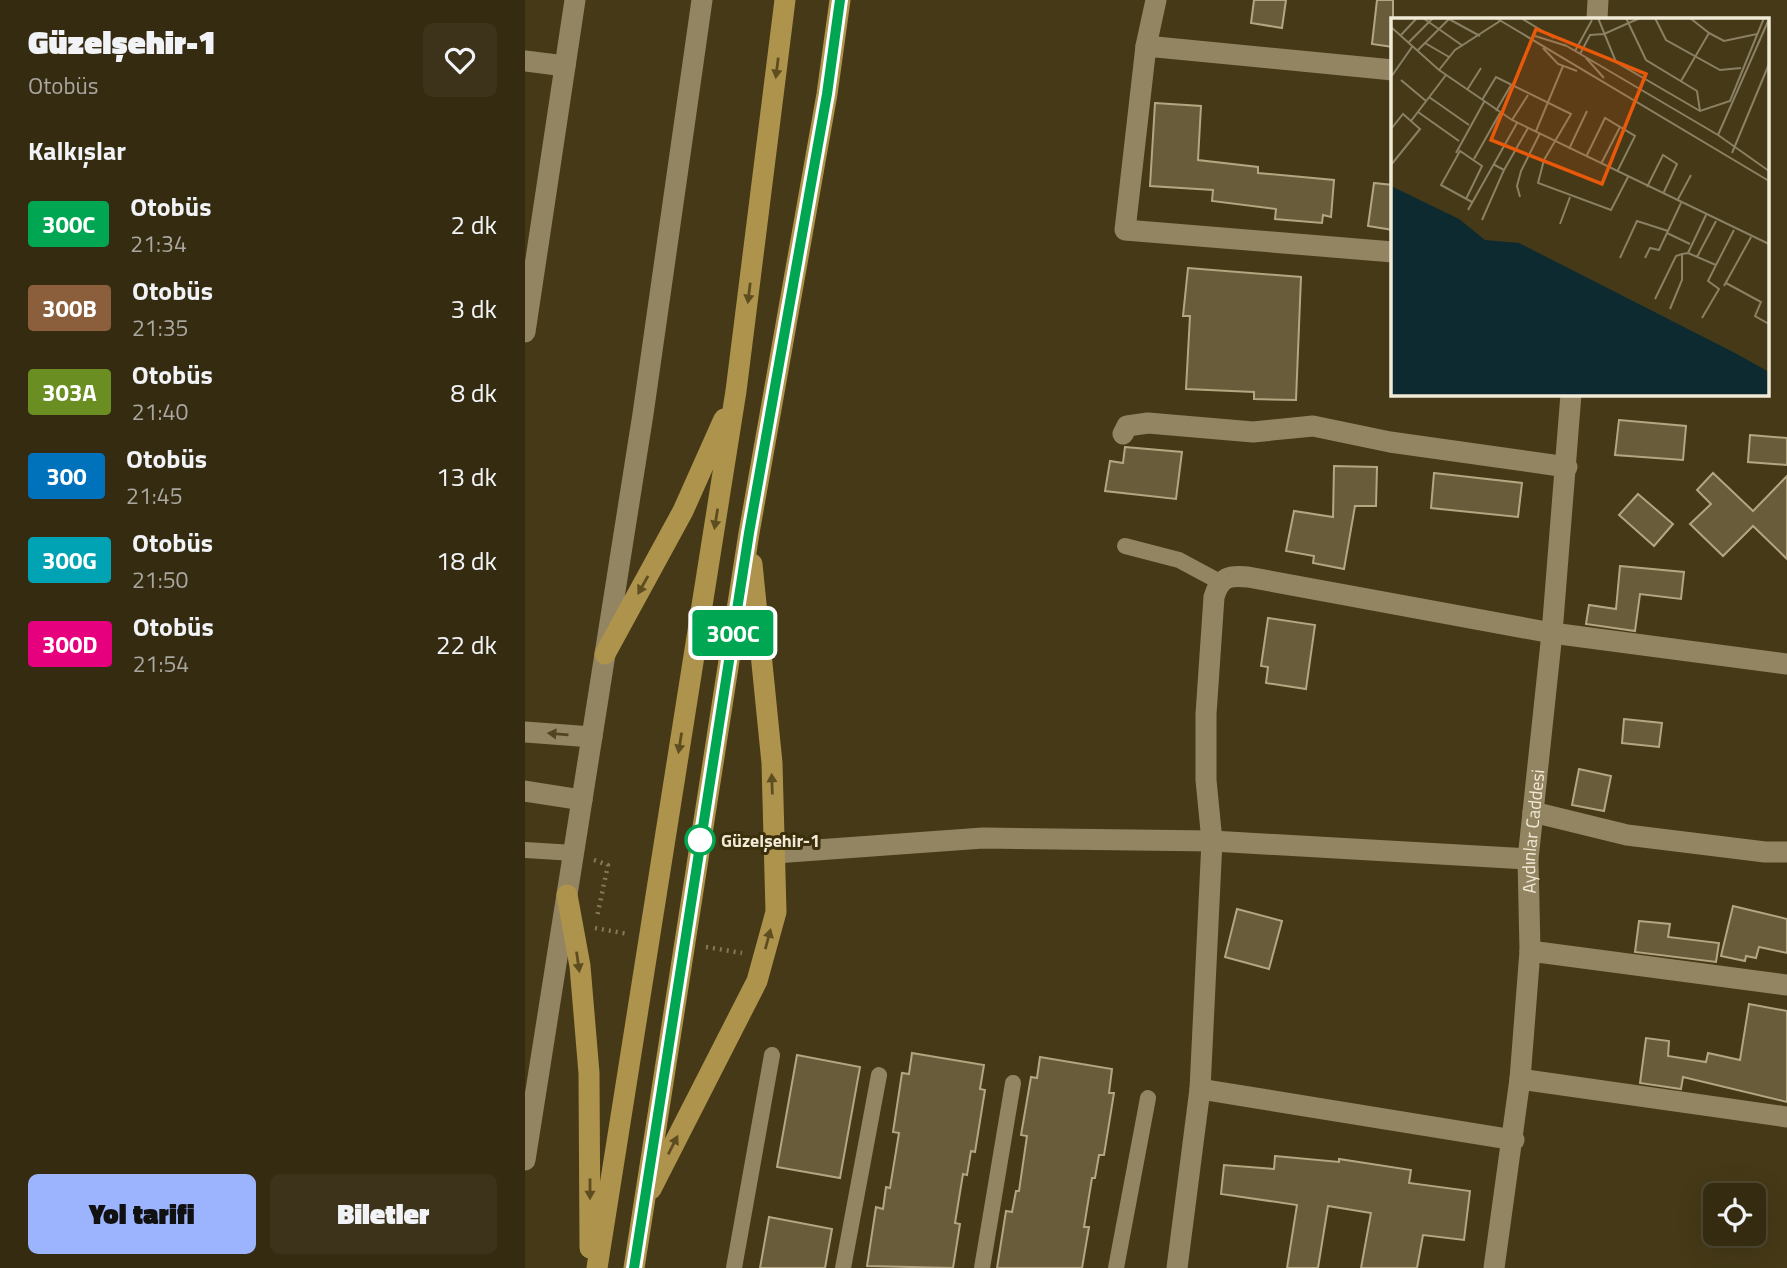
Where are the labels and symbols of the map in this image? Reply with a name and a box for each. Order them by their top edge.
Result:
inset map [1391,18,1769,396]
one-way arrow [771,57,782,79]
one-way arrow [743,283,754,305]
one-way arrow [710,508,721,530]
one-way arrow [637,575,649,595]
line badge: 300C [684,610,782,656]
one-way arrow [547,728,569,739]
one-way arrow [674,732,685,754]
street label: Aydınlar Caddesi [1514,768,1551,894]
one-way arrow [767,773,778,795]
marker: Güzelşehir-1 [685,825,715,855]
place label: Güzelşehir-1 [721,827,820,854]
one-way arrow [764,929,774,950]
one-way arrow [573,951,584,973]
one-way arrow [668,1135,679,1155]
one-way arrow [584,1178,595,1200]

